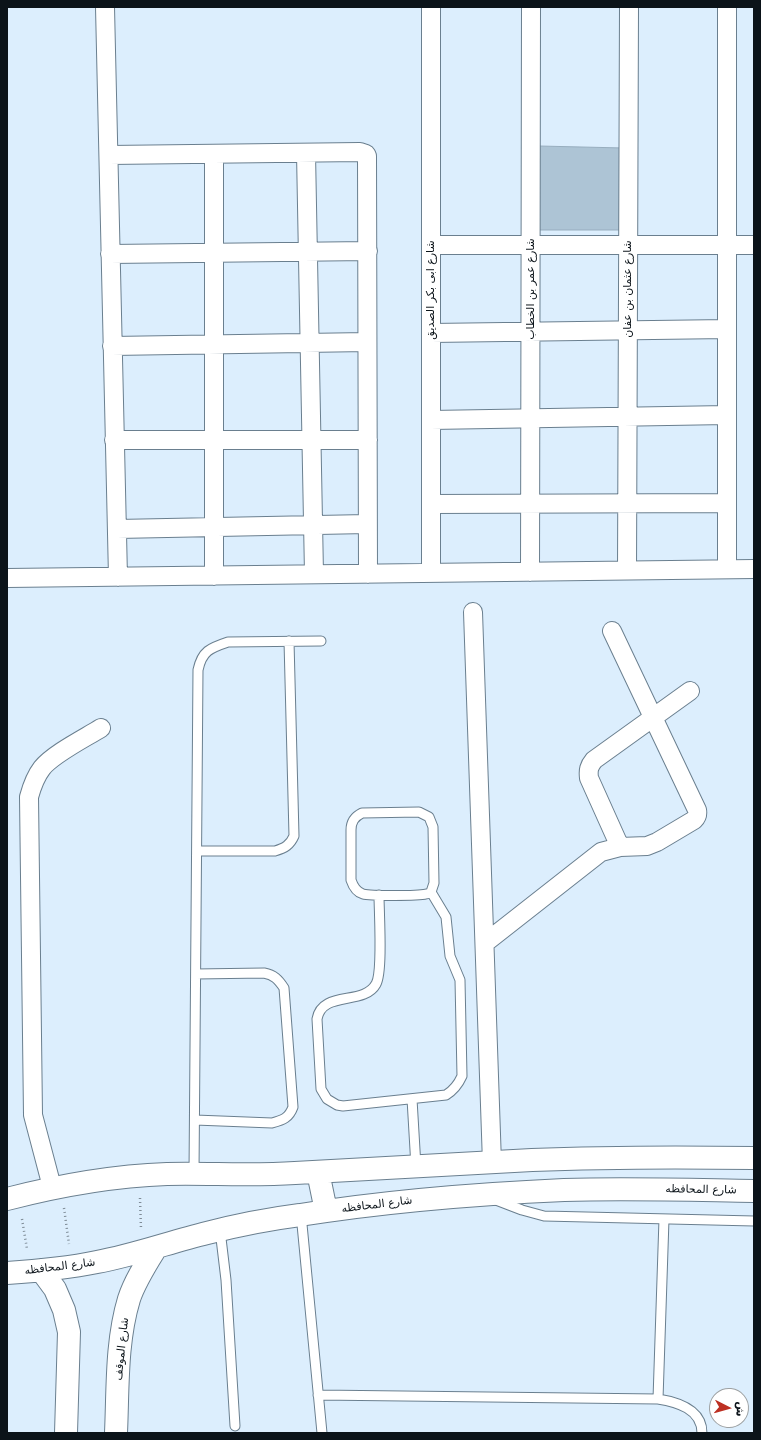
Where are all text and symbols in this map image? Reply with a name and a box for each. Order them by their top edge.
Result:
street label: شارع عمر بن الخطاب [524,238,538,340]
street label: شارع ابى بكر الصديق [424,240,438,340]
street label: شارع عثمان بن عفان [621,240,635,338]
street label: شارع المحافظه [665,1183,737,1197]
street label: شارع المحافظه [341,1194,413,1216]
street label: شارع المحافظه [24,1256,96,1278]
street label: شارع الموقف [112,1317,132,1381]
north arrow [709,1388,749,1428]
text: ش [733,1401,748,1417]

